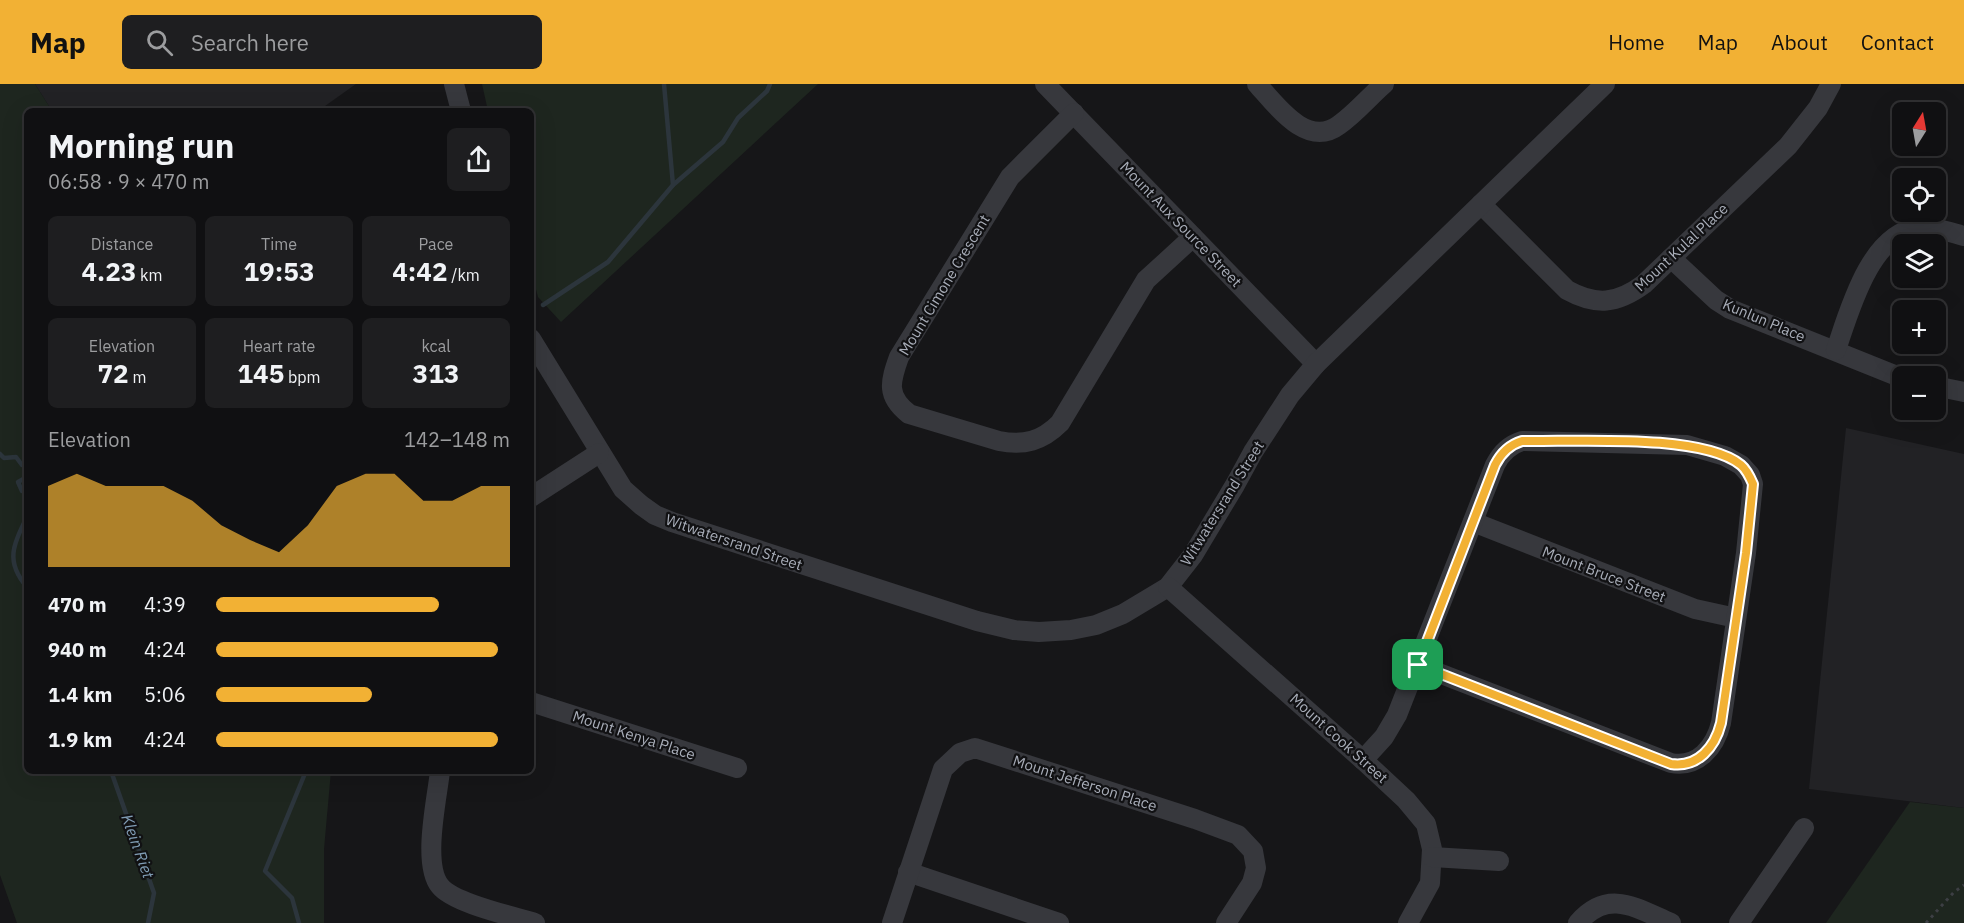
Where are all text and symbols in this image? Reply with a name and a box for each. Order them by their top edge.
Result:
search box [122,15,542,69]
text: Map [30,24,86,61]
icon: search [143,26,176,59]
text: Search here [191,28,309,57]
text: Home [1608,28,1665,56]
text: Map [1698,28,1738,56]
text: About [1771,28,1828,56]
text: Contact [1861,28,1934,56]
north arrow [1892,102,1946,156]
map controls [1892,102,1946,420]
text: Morning run [48,124,234,167]
button: share [447,128,510,191]
street label: Mount Aux Source Street [1116,157,1246,291]
text: 06:58 · 9 × 470 m [48,168,209,195]
button: locate [1892,168,1946,222]
street label: Mount Kulal Place [1630,199,1732,295]
street label: Mount Cimone Crescent [894,211,994,359]
text: Distance [91,234,153,254]
text: Time [261,234,297,254]
text: Pace [419,234,453,254]
button: layers [1892,234,1946,288]
text: 4.23 [81,254,136,288]
text: 19:53 [244,254,314,288]
text: 4:42 [392,254,448,288]
text: km [136,265,163,285]
text: /km [448,265,480,285]
street label: Kunlun Place [1720,294,1808,346]
button: + [1892,300,1946,354]
text: Elevation [89,336,155,356]
text: Heart rate [243,336,315,356]
text: kcal [421,336,451,356]
text: 72 [98,356,129,390]
text: 145 [237,356,284,390]
text: 313 [413,356,459,390]
button: − [1892,366,1946,420]
text: m [129,367,146,387]
text: bpm [284,367,321,387]
text: Elevation [48,426,131,453]
text: 142–148 m [404,426,510,453]
street label: Witwatersrand Street [1176,437,1268,569]
street label: Witwatersrand Street [663,510,805,574]
street label: Mount Bruce Street [1540,542,1668,606]
text: 470 m [48,591,107,618]
text: 4:39 [144,591,186,618]
text: 940 m [48,636,107,663]
text: 4:24 [144,636,186,663]
pin [1392,639,1443,690]
icon: arrive [1401,648,1434,681]
text: 1.4 km [48,681,112,708]
text: 5:06 [144,681,186,708]
street label: Mount Cook Street [1286,689,1392,787]
street label: Mount Kenya Place [570,706,698,764]
text: 1.9 km [48,726,112,753]
text: 4:24 [144,726,186,753]
street label: Mount Jefferson Place [1011,751,1159,815]
water label: Klein Riet [117,811,159,882]

